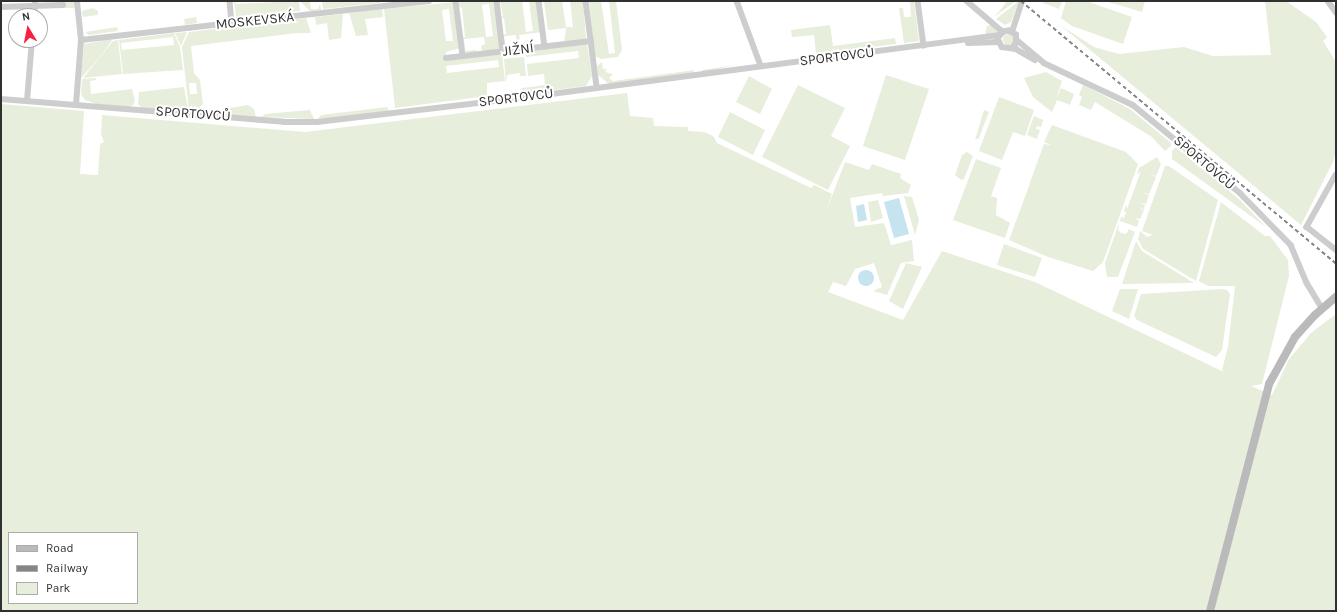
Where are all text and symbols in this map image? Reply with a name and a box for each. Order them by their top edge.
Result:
north arrow [8,8,48,48]
street label: MOSKEVSKÁ [215,9,295,33]
text: N [21,10,31,24]
street label: JIŽNÍ [501,40,535,60]
street label: SPORTOVCŮ [799,44,875,70]
street label: SPORTOVCŮ [478,85,554,111]
street label: SPORTOVCŮ [155,103,231,125]
street label: SPORTOVCŮ [1170,132,1238,194]
legend [8,532,138,604]
text: Road [46,541,74,555]
text: Railway [46,561,88,575]
text: Park [46,581,70,595]

